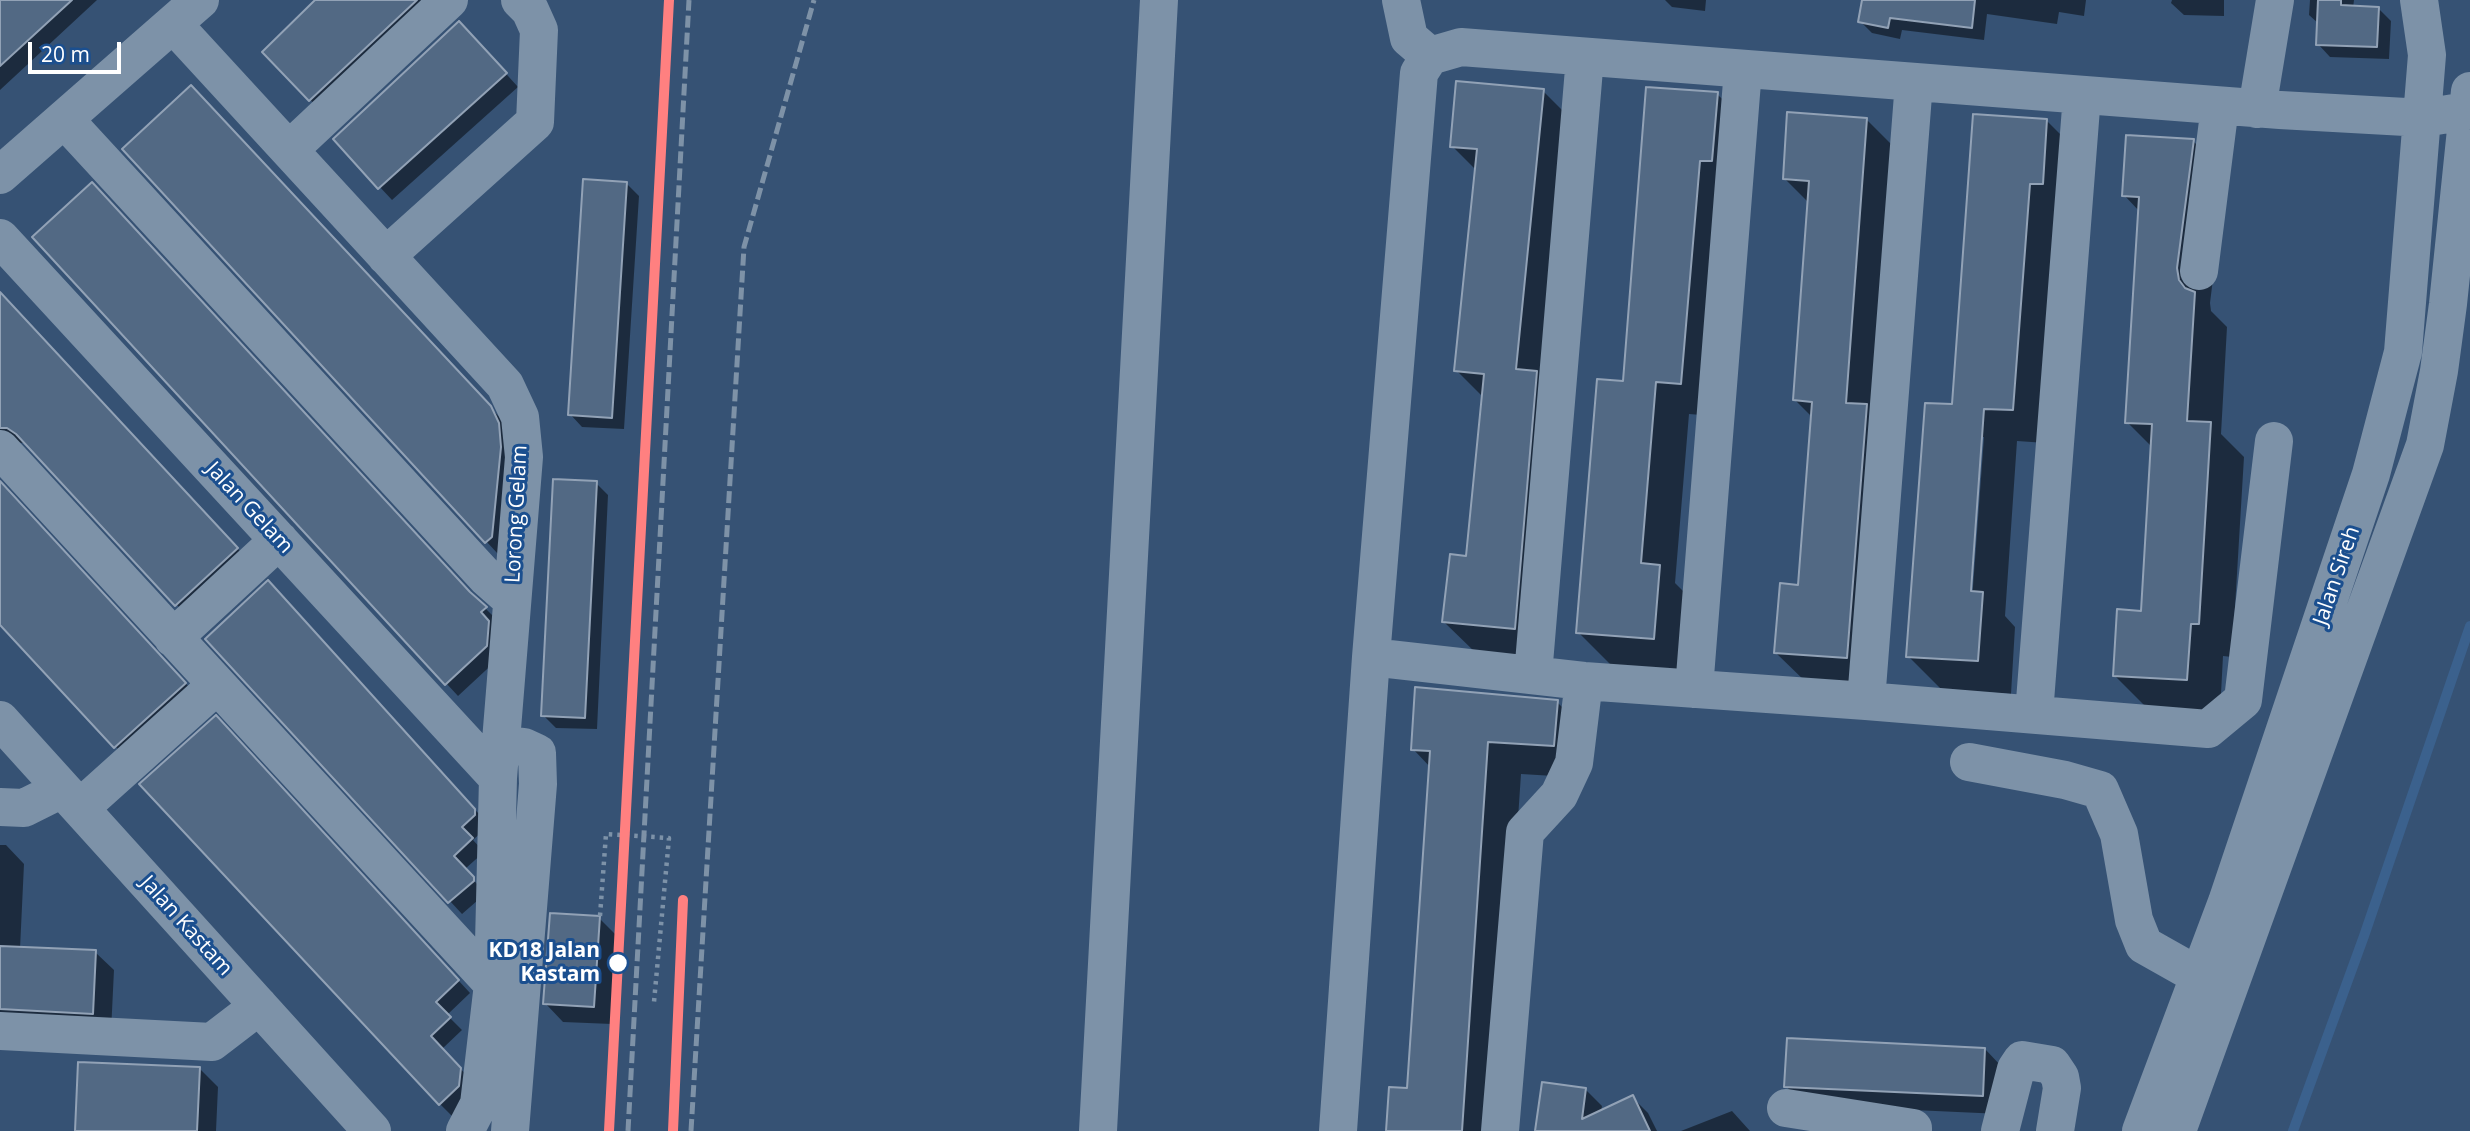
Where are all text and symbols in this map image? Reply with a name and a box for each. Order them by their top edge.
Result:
scale bar [32,28,124,72]
text: 20 m [41,40,90,68]
street label: Lorong Gelam [501,444,533,584]
street label: Jalan Gelam [200,457,298,559]
street label: Jalan Sireh [2308,523,2366,629]
street label: Jalan Kastam [135,871,237,981]
place label: KD18 Jalan Kastam [489,938,600,988]
marker: KD18 Jalan Kastam [607,952,629,974]

